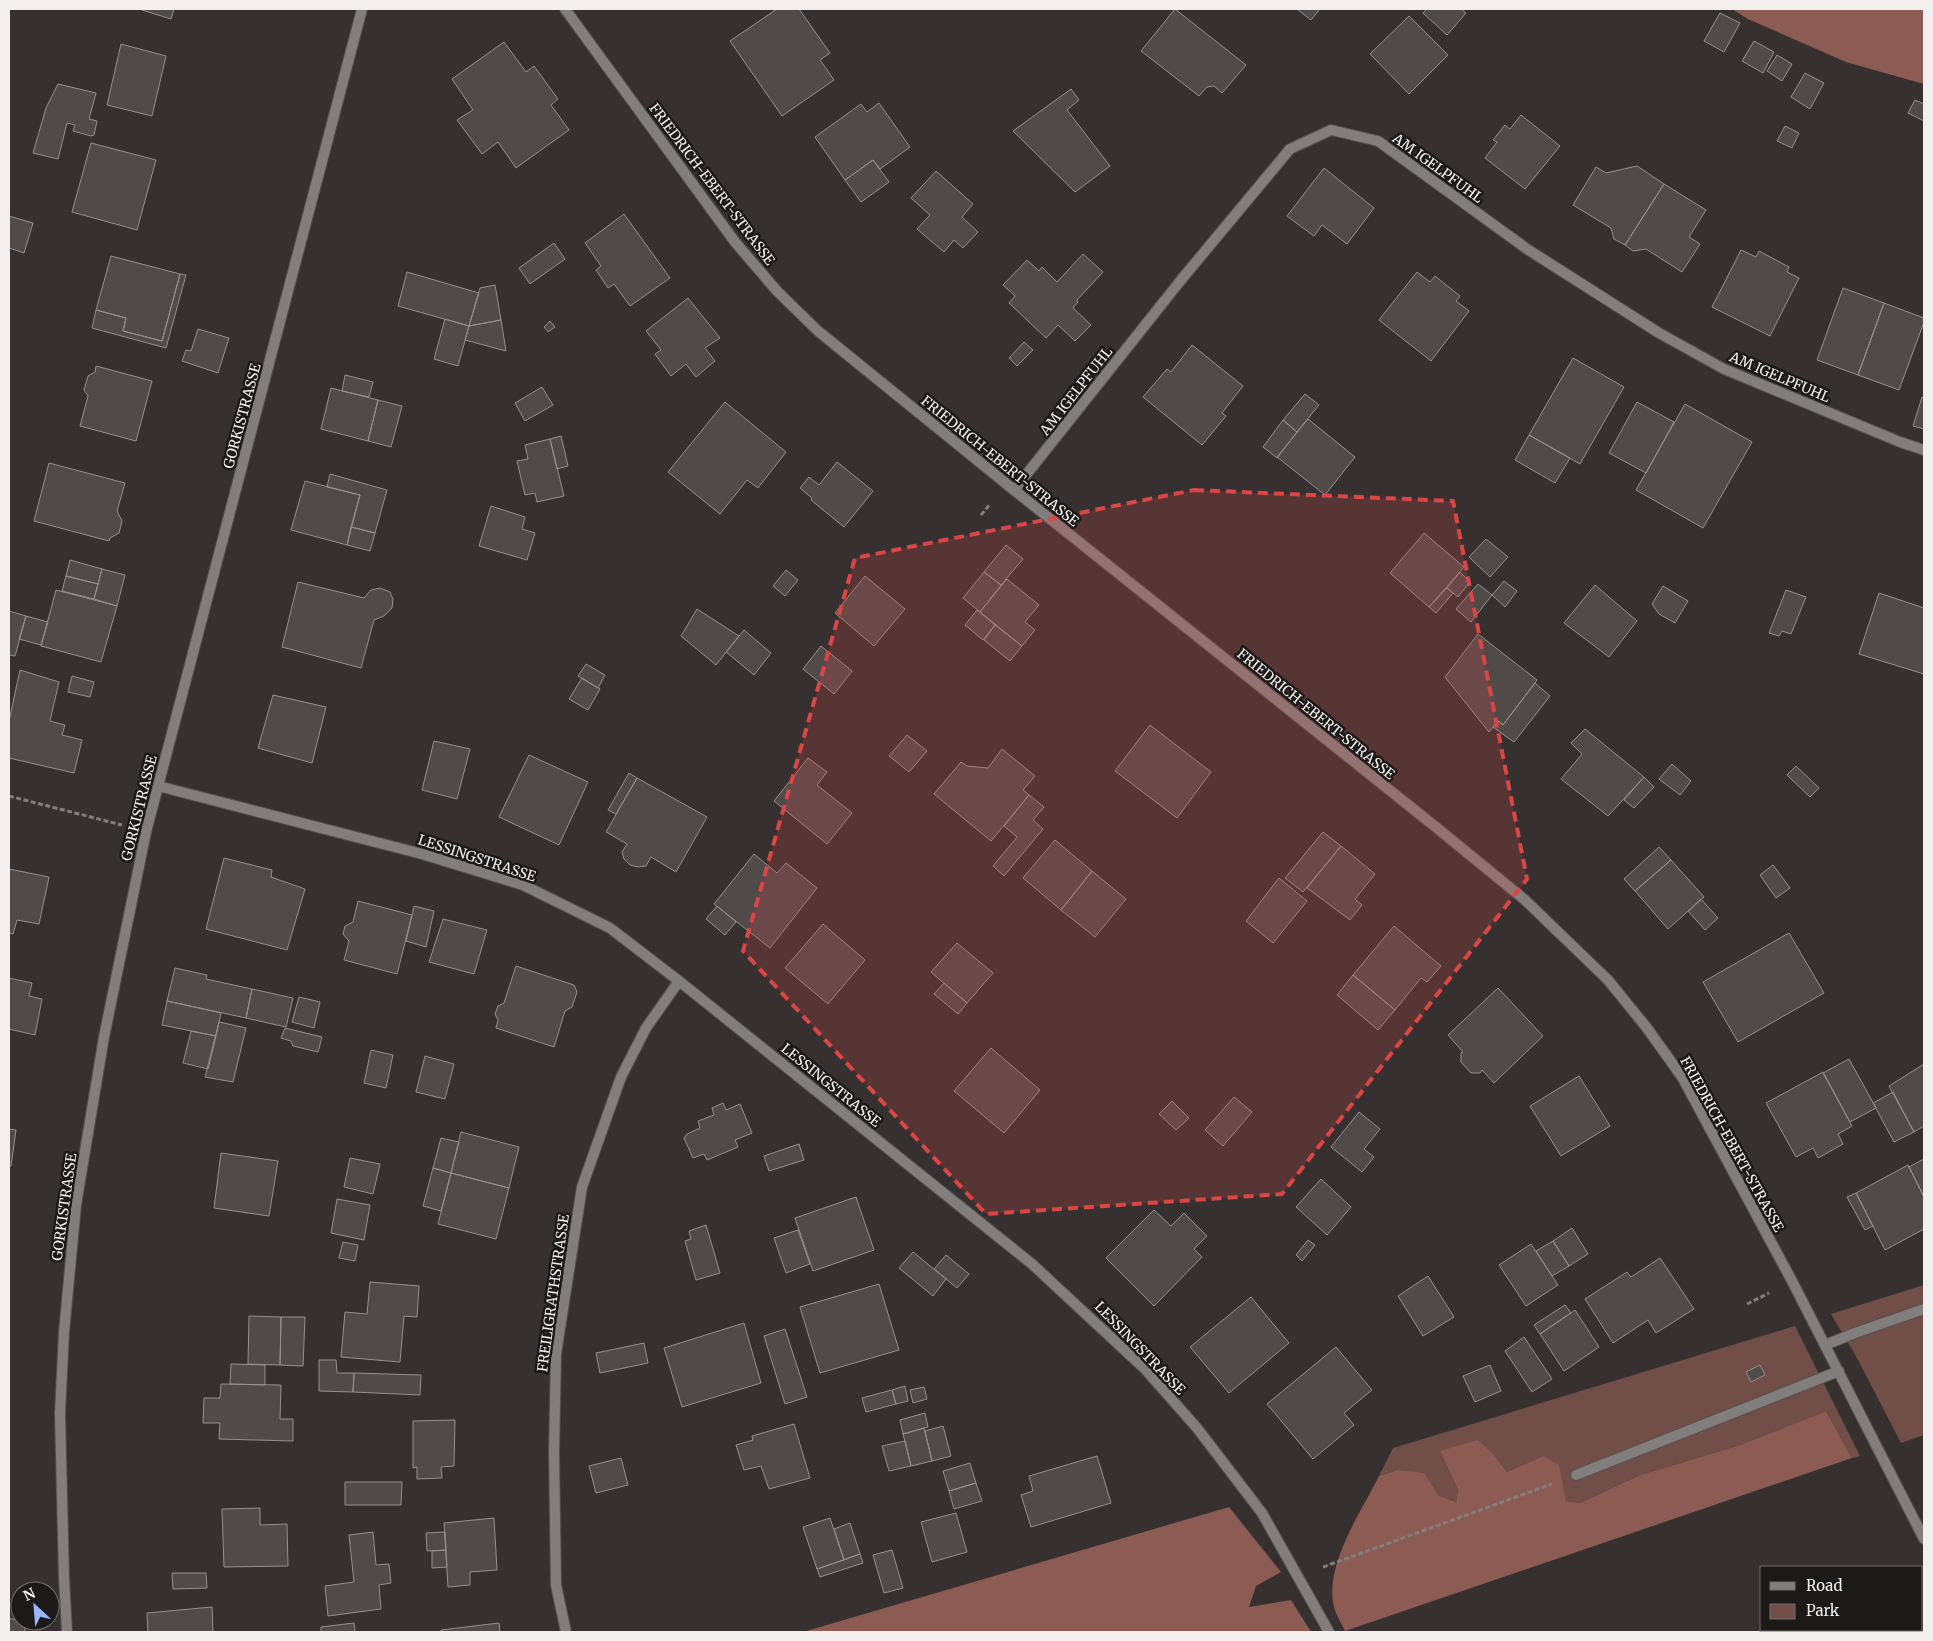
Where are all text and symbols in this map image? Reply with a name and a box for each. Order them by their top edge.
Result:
street label: FRIEDRICH-EBERT-STRASSE [645,100,779,269]
street label: AM IGELPFUHL [1388,128,1487,207]
street label: AM IGELPFUHL [1035,343,1116,440]
street label: AM IGELPFUHL [1726,347,1833,406]
street label: GORKISTRASSE [219,361,265,471]
street label: FRIEDRICH-EBERT-STRASSE [917,392,1083,530]
street label: FRIEDRICH-EBERT-STRASSE [1233,645,1399,783]
street label: GORKISTRASSE [117,753,161,863]
street label: LESSINGSTRASSE [416,830,538,886]
street label: LESSINGSTRASSE [778,1039,885,1131]
street label: FRIEDRICH-EBERT-STRASSE [1676,1053,1788,1235]
street label: GORKISTRASSE [48,1152,80,1262]
street label: FREILIGRATHSTRASSE [533,1213,573,1373]
street label: LESSINGSTRASSE [1091,1298,1189,1399]
legend [1760,1566,1923,1631]
text: Road [1806,1576,1842,1595]
north arrow [10,1581,60,1631]
text: N [20,1584,38,1605]
text: Park [1806,1601,1840,1620]

